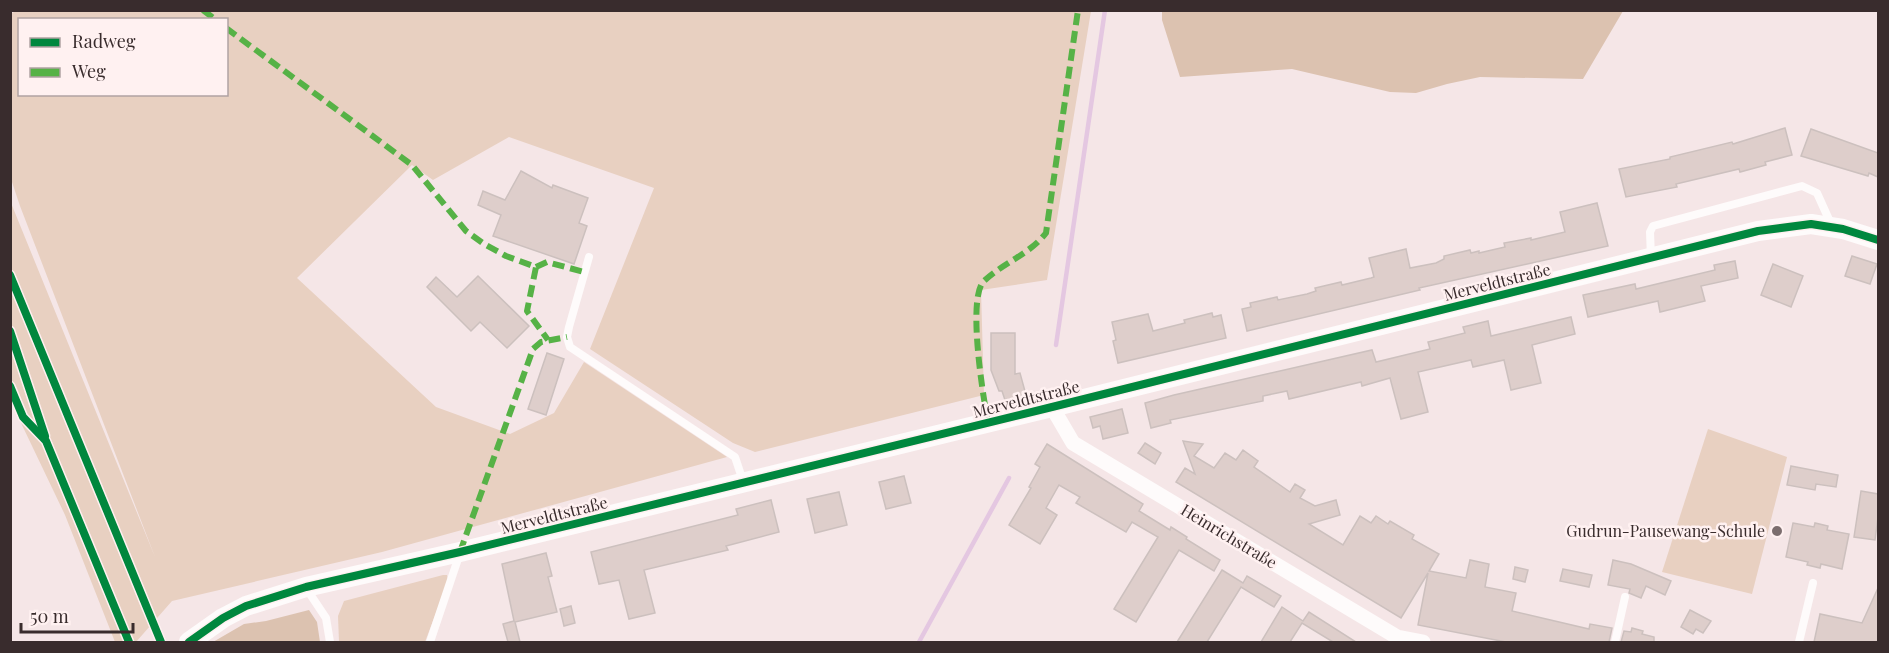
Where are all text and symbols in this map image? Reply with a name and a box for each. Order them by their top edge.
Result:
legend [18,18,228,96]
text: Radweg [72,29,136,53]
text: Weg [71,59,106,83]
street label: Merveldtstraße [1441,258,1552,305]
street label: Merveldtstraße [970,375,1081,422]
street label: Merveldtstraße [498,491,609,538]
street label: Heinrichstraße [1177,499,1281,573]
place label: Gudrun-Pausewang-Schule [1566,520,1765,541]
marker: Gudrun-Pausewang-Schule [1770,524,1784,538]
scale bar [21,596,134,634]
text: 50 m [30,604,69,628]

